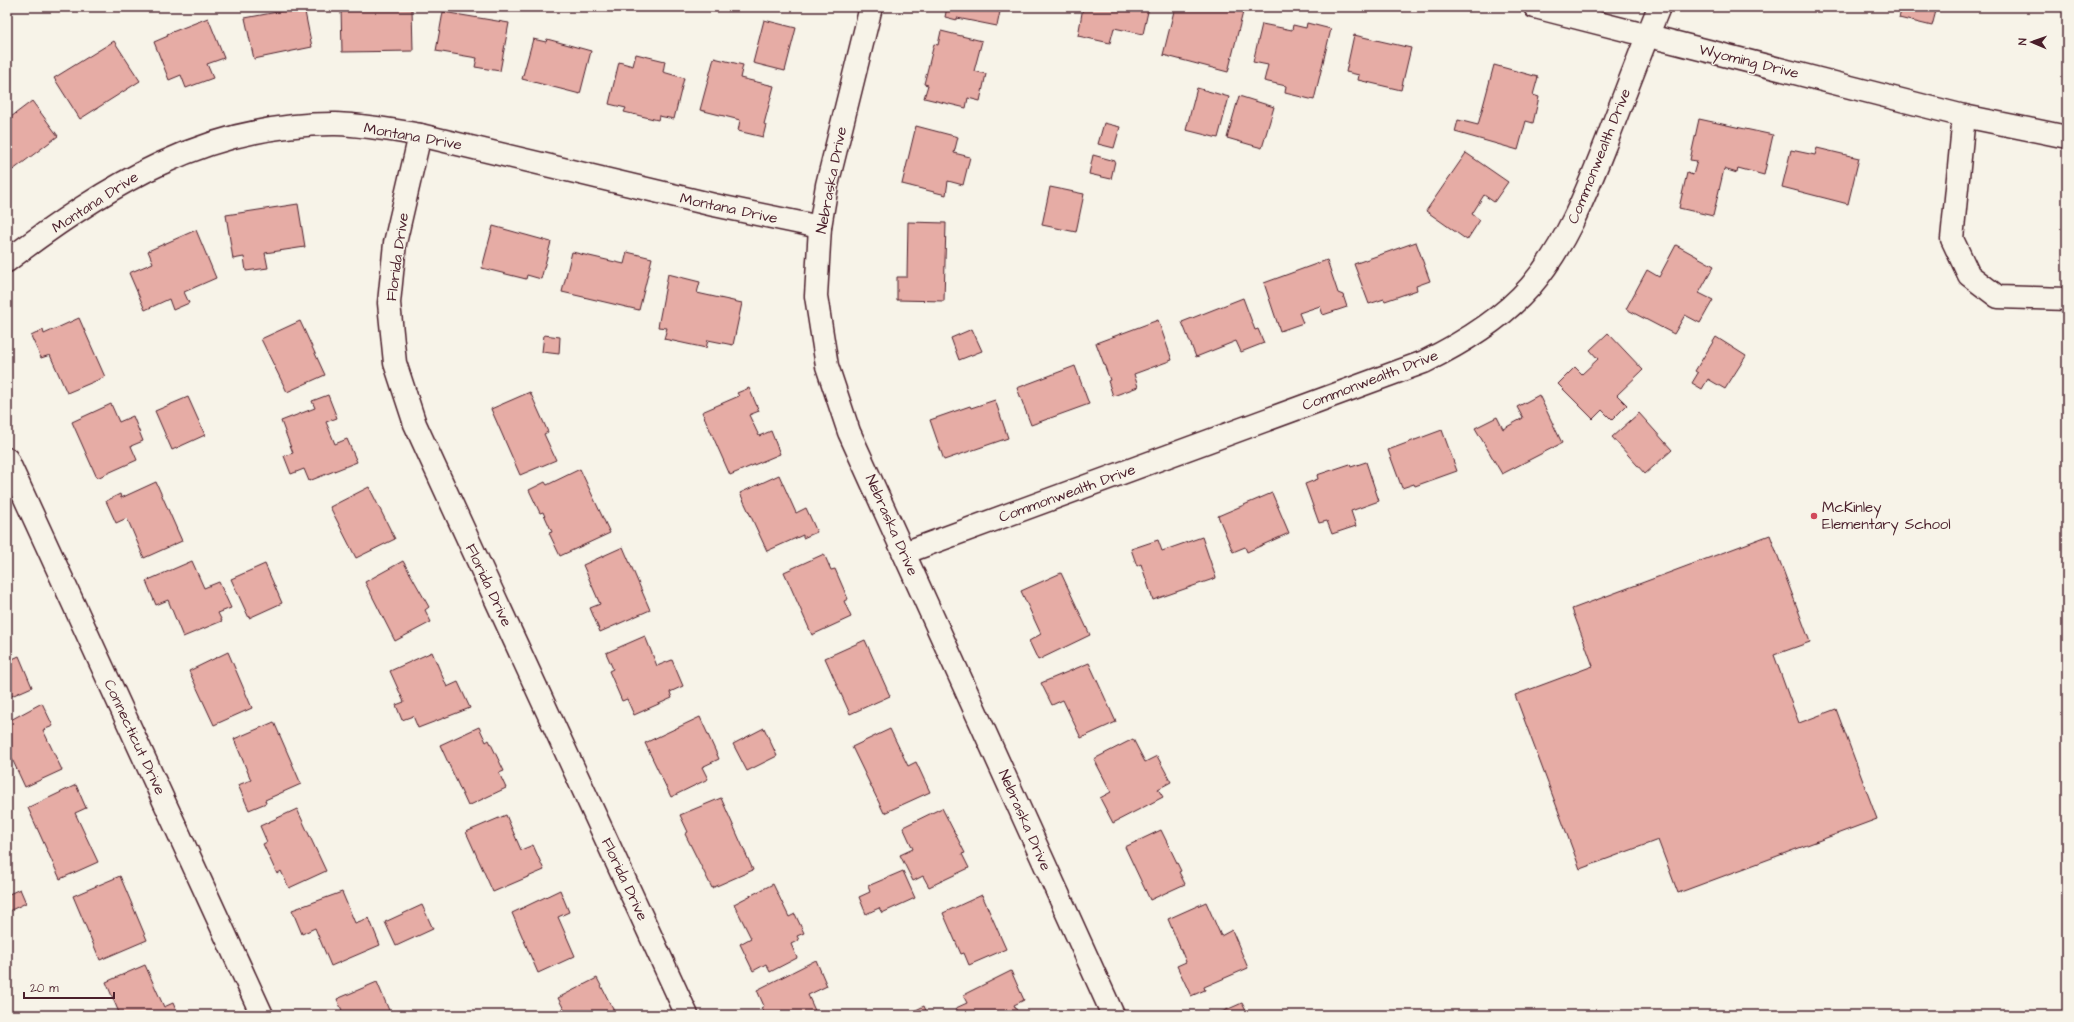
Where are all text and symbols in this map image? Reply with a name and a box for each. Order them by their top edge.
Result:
north arrow [2012,22,2052,62]
text: N [2015,38,2030,45]
street label: Wyoming Drive [1697,39,1801,85]
street label: Commonwealth Drive [1563,85,1636,227]
street label: Montana Drive [362,118,464,155]
street label: Nebraska Drive [811,125,852,235]
street label: Montana Drive [48,167,143,238]
street label: Montana Drive [678,188,780,229]
street label: Florida Drive [381,211,414,303]
street label: Commonwealth Drive [1299,345,1441,416]
street label: Commonwealth Drive [996,459,1139,528]
street label: Nebraska Drive [860,471,923,579]
place label: McKinley Elementary School [1822,497,1951,536]
marker: McKinley Elementary School [1809,511,1819,521]
street label: Florida Drive [460,540,517,630]
street label: Connecticut Drive [99,676,171,798]
street label: Nebraska Drive [993,766,1056,874]
street label: Florida Drive [596,834,653,924]
scale bar [24,974,114,1000]
text: 20 m [30,980,59,997]

